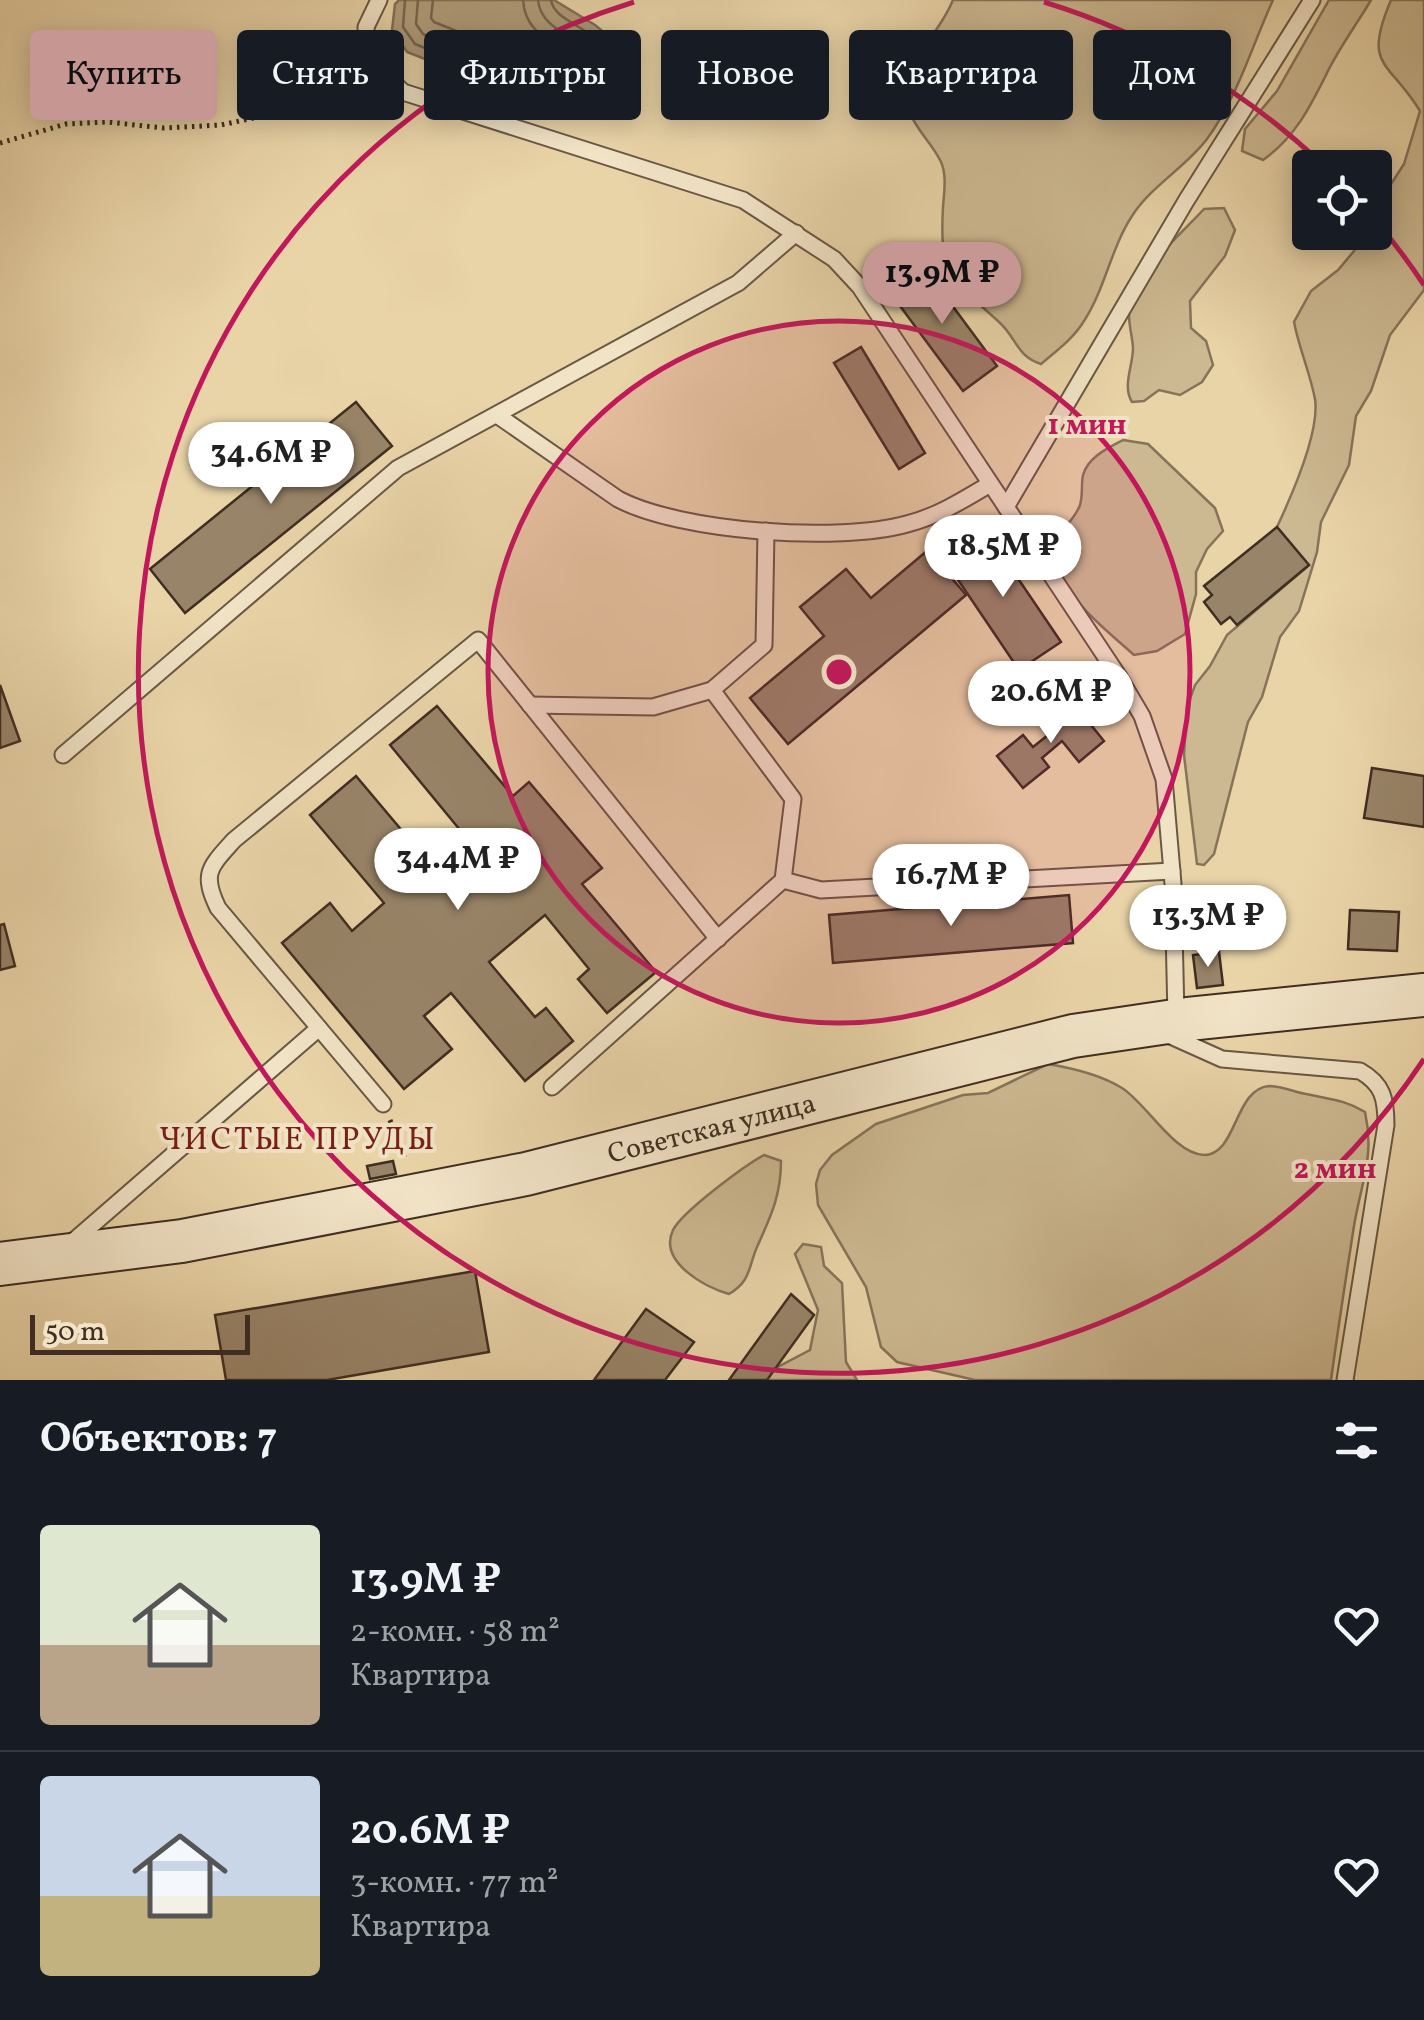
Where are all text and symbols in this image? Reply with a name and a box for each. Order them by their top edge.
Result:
chip: Купить [30,30,217,120]
chip: Снять [237,30,404,120]
chip: Фильтры [424,30,641,120]
chip: Новое [661,30,829,120]
chip: Квартира [849,30,1073,120]
chip: Дом [1093,30,1231,120]
map controls [1292,150,1392,250]
button: locate [1292,150,1392,250]
pin: 13.9M ₽ [850,242,1034,327]
text: 13.9M ₽ [884,252,1000,296]
text: 1 мин [1047,405,1127,447]
pin: 34.6M ₽ [179,422,363,507]
text: 34.6M ₽ [210,432,332,476]
pin: 18.5M ₽ [911,515,1095,600]
text: 18.5M ₽ [946,525,1060,569]
centre of rings [821,654,857,690]
pin: 20.6M ₽ [959,661,1143,746]
text: 20.6M ₽ [990,671,1112,715]
pin: 34.4M ₽ [366,828,550,913]
text: 34.4M ₽ [396,838,520,882]
pin: 16.7M ₽ [859,844,1043,929]
text: 16.7M ₽ [894,854,1008,898]
pin: 13.3M ₽ [1116,885,1300,970]
text: 13.3M ₽ [1151,895,1265,939]
street label: Советская улица [604,1085,820,1175]
district label: ЧИСТЫЕ ПРУДЫ [159,1119,437,1163]
text: 2 мин [1294,1149,1376,1191]
scale bar [30,1310,250,1354]
text: 50 m [45,1313,105,1352]
text: Объектов: 7 [40,1411,277,1470]
icon: filters [1329,1413,1384,1468]
text: 13.9M ₽ [350,1552,501,1611]
icon: home [120,1565,240,1685]
icon: heart [1329,1598,1384,1653]
text: 2-комн. · 58 m² [350,1611,560,1655]
text: Квартира [350,1655,491,1699]
text: 20.6M ₽ [350,1803,510,1862]
icon: home [120,1816,240,1936]
icon: heart [1329,1849,1384,1904]
text: 3-комн. · 77 m² [350,1862,559,1906]
text: Квартира [350,1906,491,1950]

